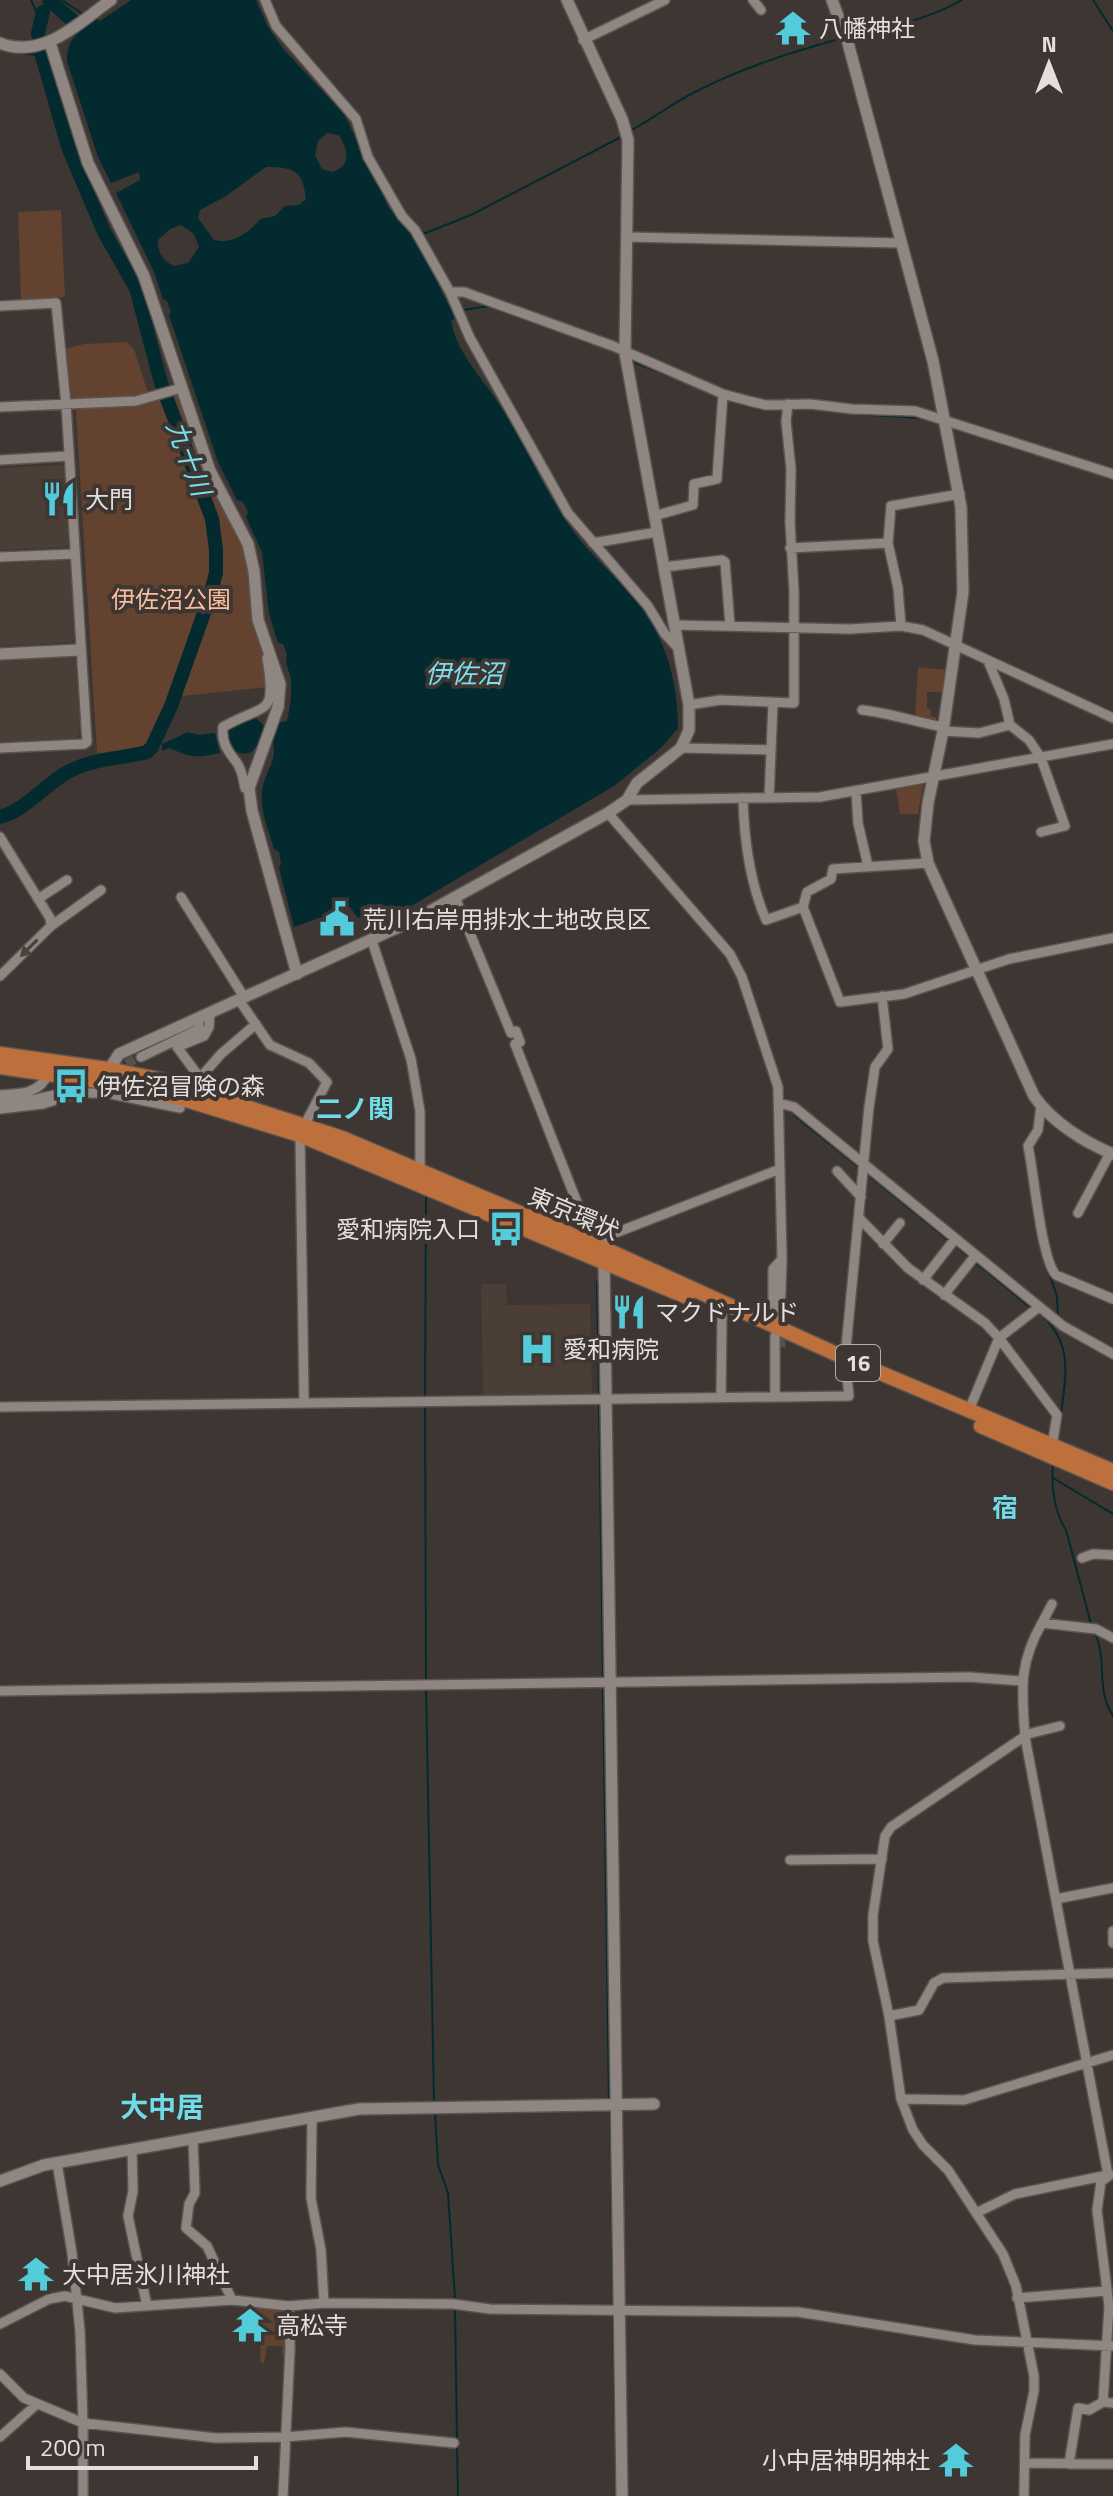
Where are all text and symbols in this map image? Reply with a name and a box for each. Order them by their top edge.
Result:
temple icon: 八幡神社 [774,9,812,47]
place label: 八幡神社 [819,10,915,46]
north arrow [1009,24,1089,104]
text: N [1041,27,1057,61]
water label: 九十川 [157,415,222,504]
restaurant icon: 大門 [40,480,78,518]
place label: 大門 [85,481,133,517]
park label: 伊佐沼公園 [111,581,231,617]
water label: 伊佐沼 [425,654,507,693]
public building icon: 荒川右岸用排水土地改良区 [318,900,356,938]
place label: 荒川右岸用排水土地改良区 [363,901,651,937]
one-way arrow [20,938,39,957]
bus stop icon: 伊佐沼冒険の森 [52,1067,90,1105]
place label: 伊佐沼冒険の森 [97,1068,265,1104]
district label: 二ノ関 [316,1089,394,1128]
street label: 東京環状 [523,1178,625,1248]
bus stop icon: 愛和病院入口 [487,1210,525,1248]
place label: 愛和病院入口 [336,1211,480,1247]
restaurant icon: マクドナルド [610,1293,648,1331]
place label: マクドナルド [655,1294,799,1330]
hospital icon: 愛和病院 [518,1330,556,1368]
place label: 愛和病院 [563,1331,659,1367]
road number: 16 [836,1345,880,1381]
district label: 宿 [992,1488,1018,1527]
district label: 大中居 [120,2085,204,2128]
temple icon: 大中居氷川神社 [17,2255,55,2293]
place label: 大中居氷川神社 [62,2256,230,2292]
temple icon: 高松寺 [231,2306,269,2344]
place label: 高松寺 [276,2307,348,2343]
scale bar [28,2420,256,2470]
text: 200 m [40,2429,106,2465]
temple icon: 小中居神明神社 [937,2441,975,2479]
place label: 小中居神明神社 [762,2442,930,2478]

